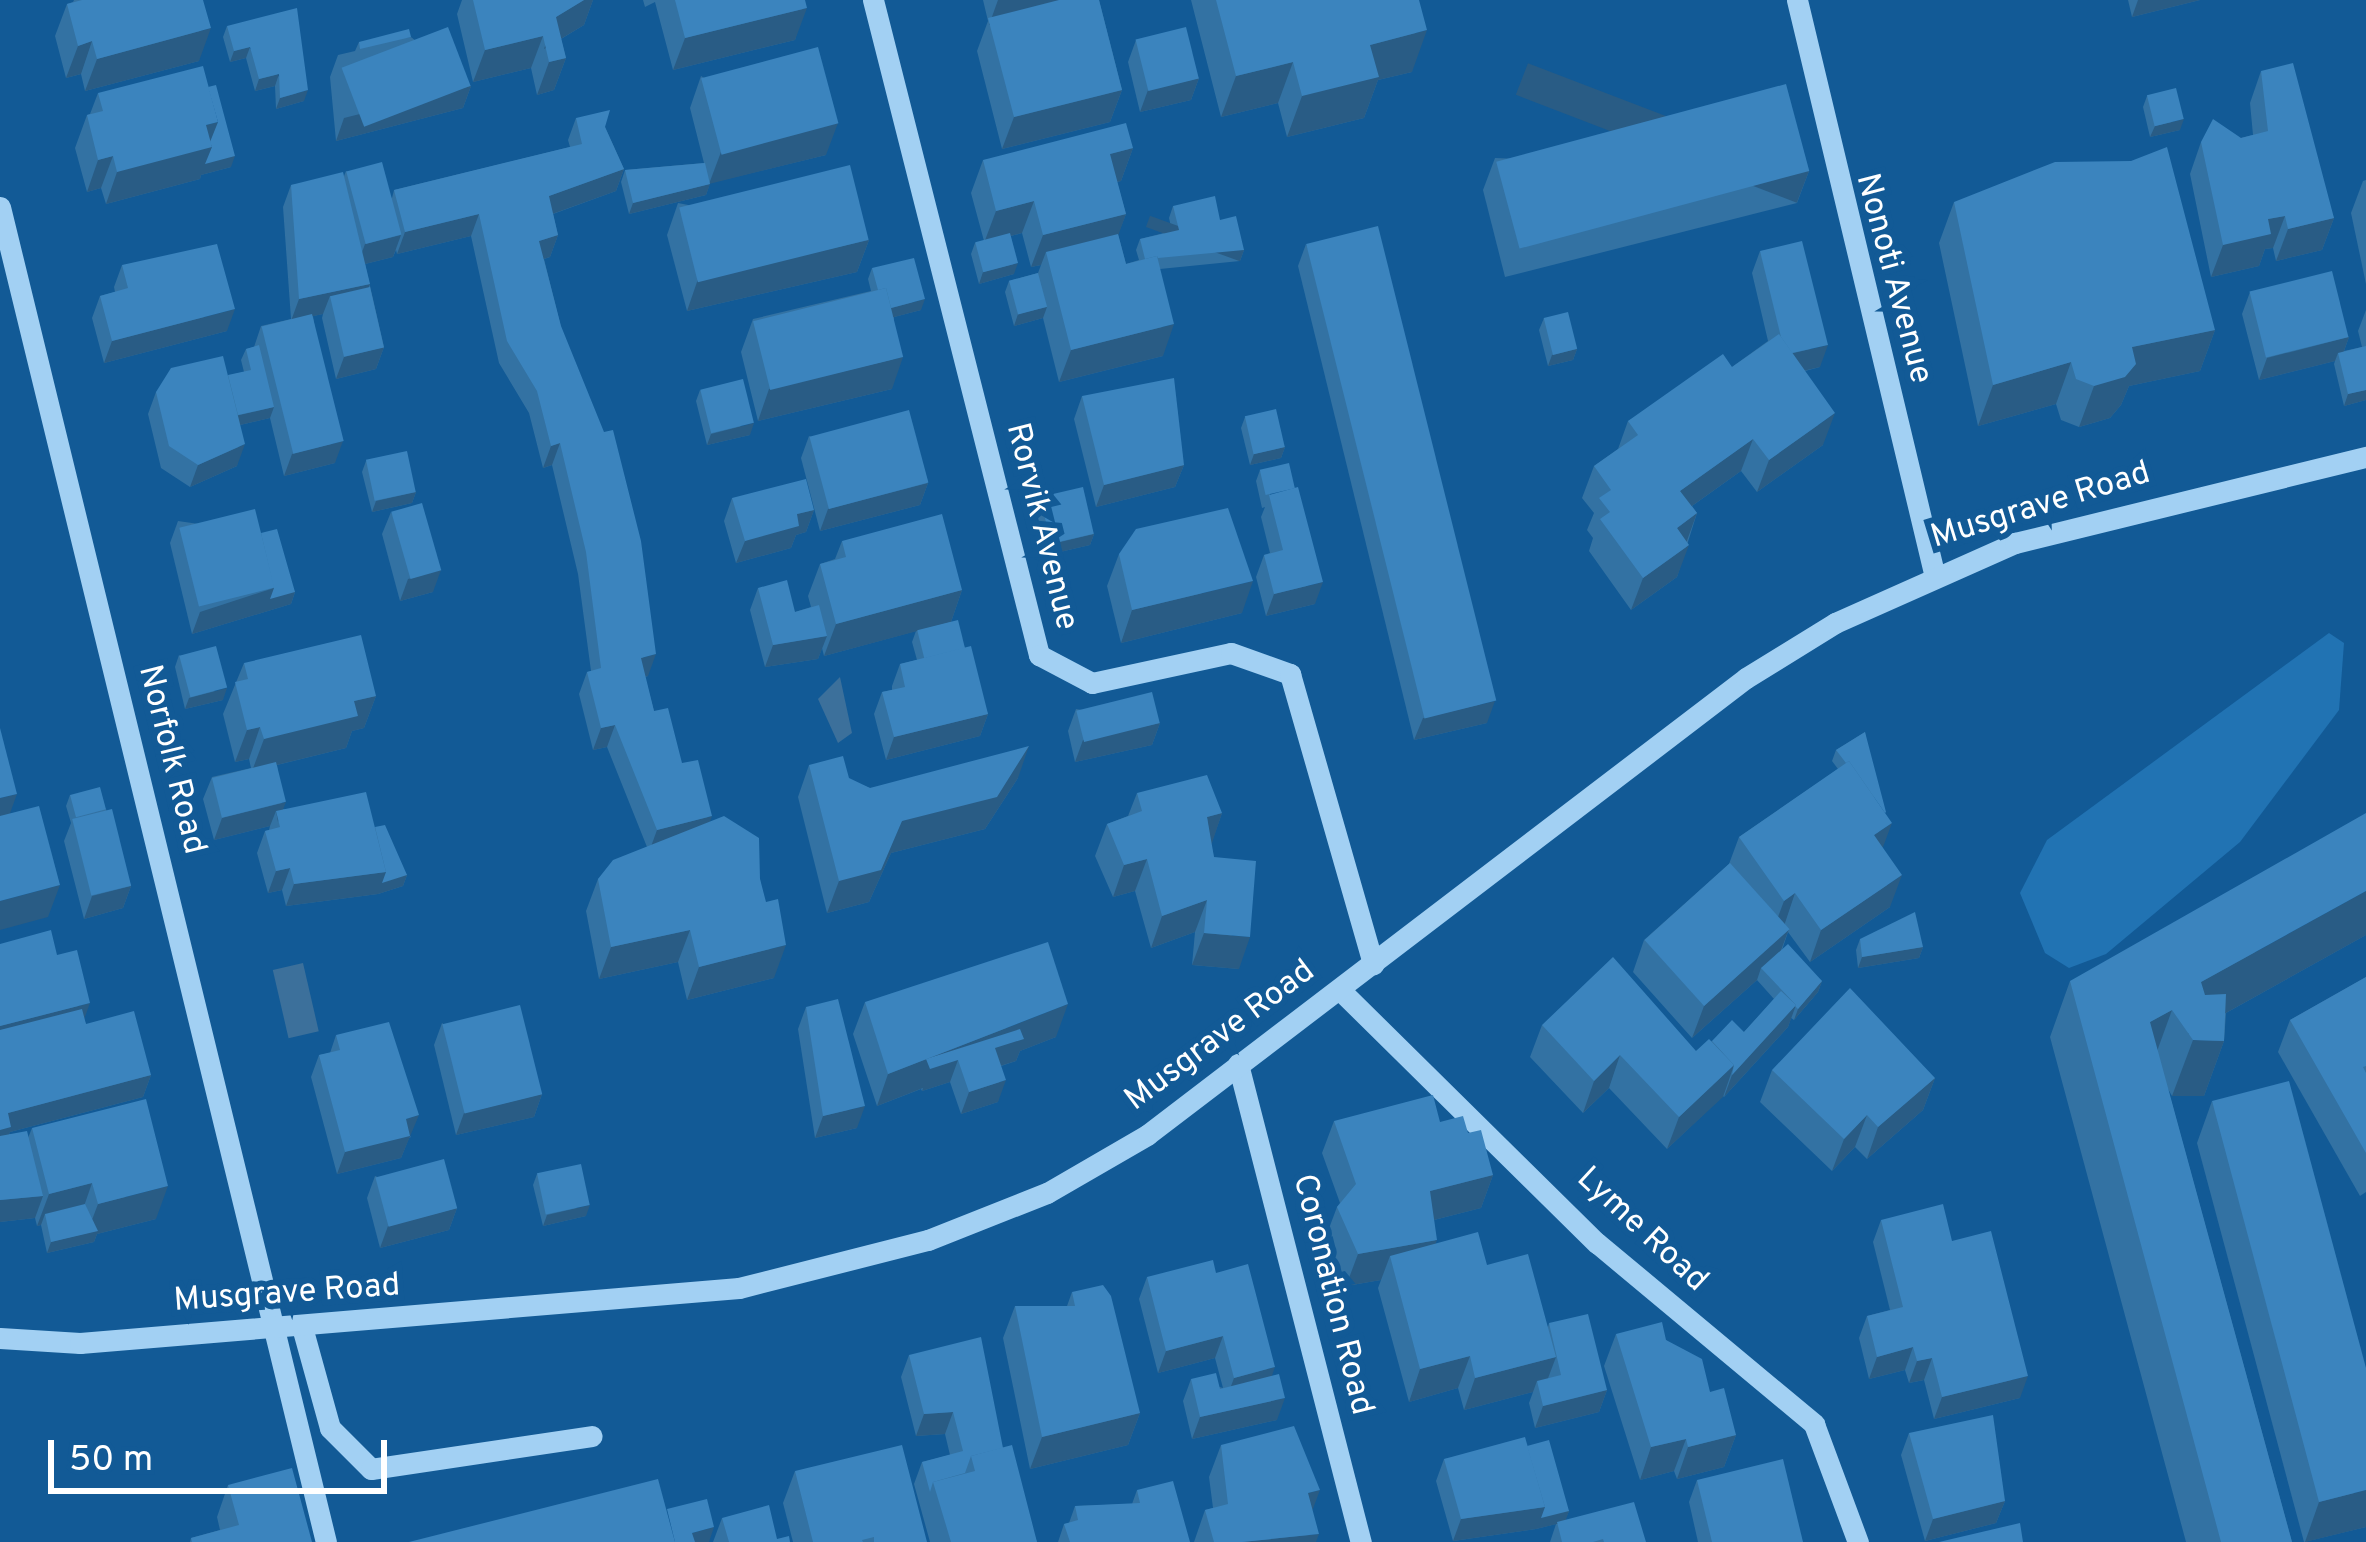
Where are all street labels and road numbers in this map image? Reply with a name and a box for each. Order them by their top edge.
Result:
street label: Nonoti Avenue [1845,169,1939,389]
street label: Rorvik Avenue [995,419,1085,635]
street label: Musgrave Road [1927,455,2155,559]
street label: Norfolk Road [127,661,213,859]
street label: Musgrave Road [1118,953,1324,1121]
street label: Lyme Road [1567,1160,1715,1302]
street label: Coronation Road [1282,1170,1380,1420]
street label: Musgrave Road [172,1267,402,1323]

